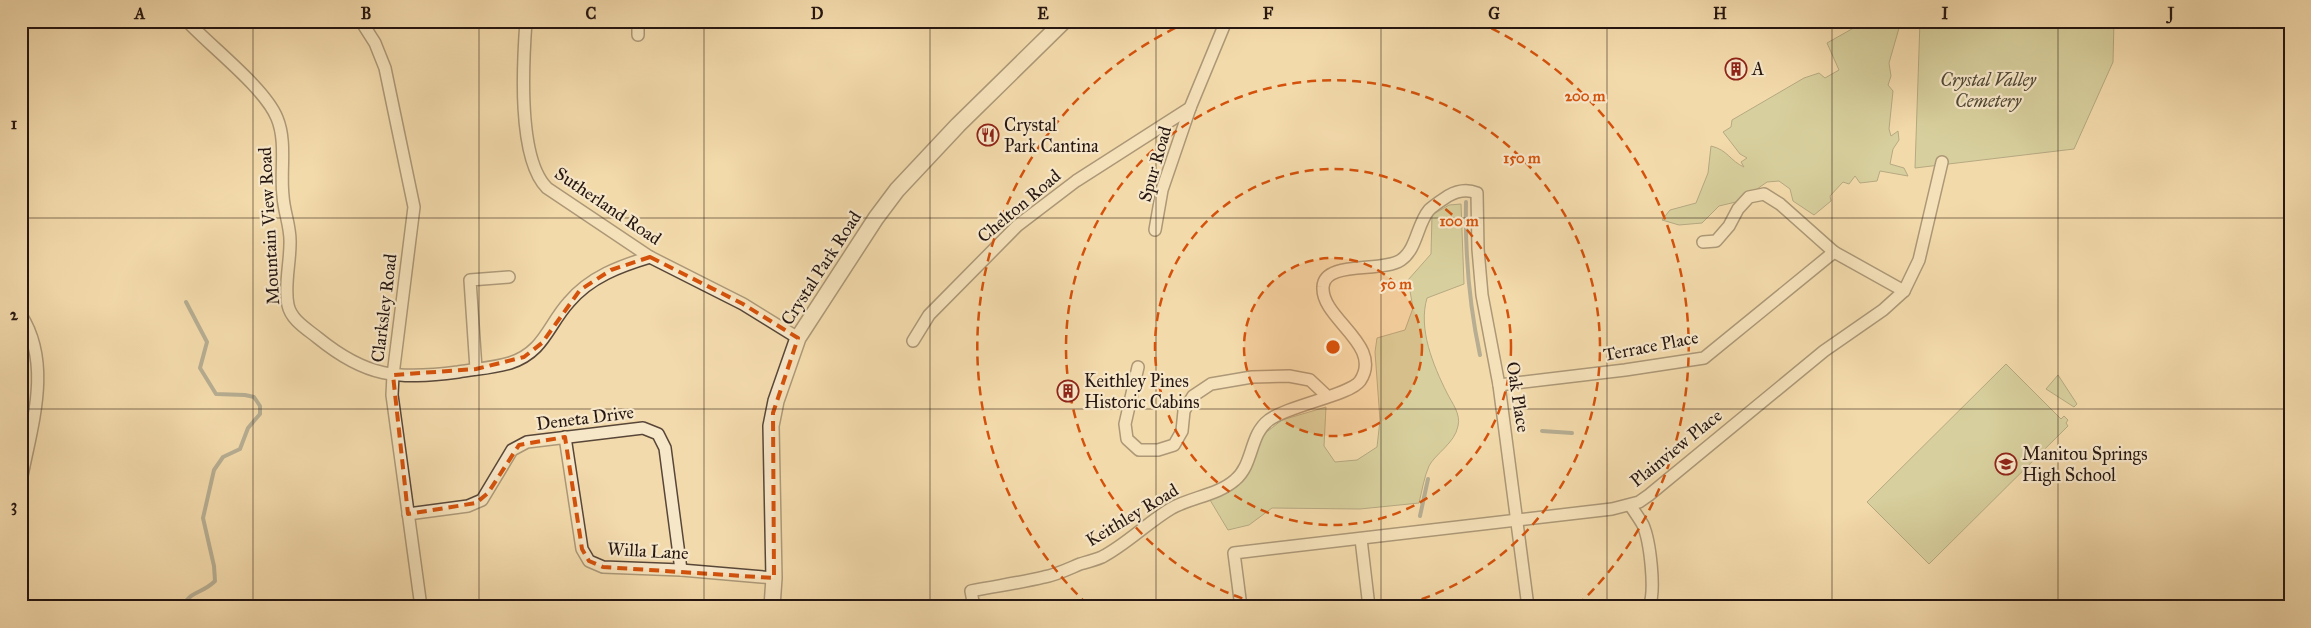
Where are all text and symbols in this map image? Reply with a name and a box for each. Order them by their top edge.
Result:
text: A [134,4,146,23]
text: B [361,4,371,23]
text: C [586,4,597,23]
text: D [811,4,824,23]
text: E [1037,4,1049,23]
text: F [1263,4,1274,23]
text: G [1488,4,1500,23]
text: H [1713,4,1727,23]
text: I [1942,4,1949,23]
text: J [2166,4,2175,24]
building icon: A [1724,57,1748,81]
place label: A [1751,58,1764,80]
park label: Crystal Valley Cemetery [1940,69,2037,112]
text: 200 m [1565,87,1606,105]
text: 1 [11,114,18,133]
place label: Crystal Park Cantina [1004,114,1099,157]
restaurant icon: Crystal Park Cantina [976,123,1000,147]
street label: Spur Road [1134,124,1176,204]
street label: Mountain View Road [254,146,284,306]
text: 150 m [1503,149,1541,167]
street label: Sutherland Road [550,162,666,250]
street label: Chelton Road [973,165,1065,247]
street label: Crystal Park Road [776,207,866,329]
text: 100 m [1439,212,1479,230]
street label: Clarksley Road [366,252,402,364]
text: 50 m [1380,275,1412,293]
text: 2 [10,305,19,324]
street label: Terrace Place [1602,326,1700,366]
centre of rings [1324,338,1342,356]
street label: Oak Place [1502,360,1534,434]
place label: Keithley Pines Historic Cabins [1084,370,1200,413]
building icon: Keithley Pines Historic Cabins [1056,379,1080,403]
street label: Deneta Drive [535,401,635,435]
street label: Plainview Place [1626,404,1726,492]
place label: Manitou Springs High School [2022,443,2147,487]
school or university icon: Manitou Springs High School [1994,452,2018,476]
street label: Keithley Road [1082,479,1182,551]
text: 3 [11,496,17,516]
street label: Willa Lane [607,538,689,564]

